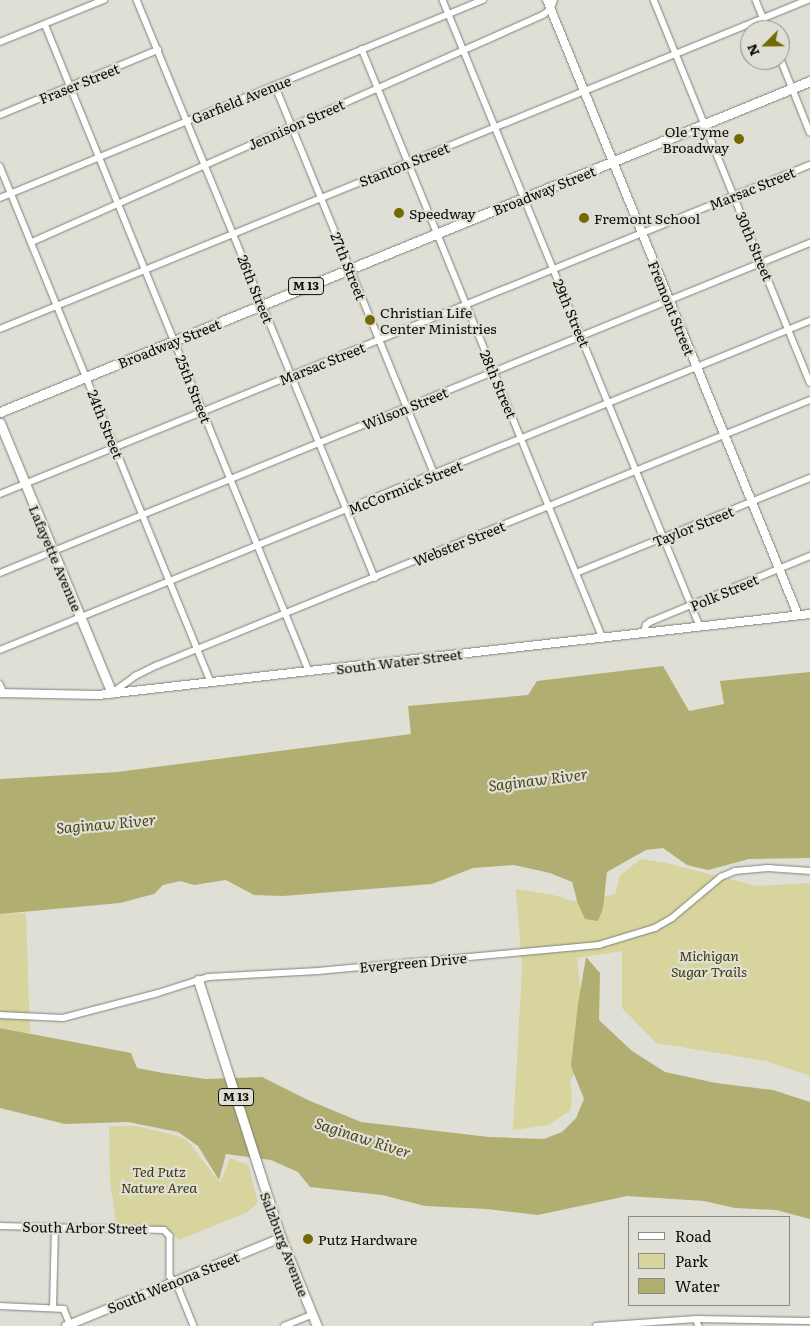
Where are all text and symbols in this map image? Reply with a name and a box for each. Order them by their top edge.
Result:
north arrow [740,20,790,70]
text: N [741,41,764,60]
street label: Fraser Street [36,59,122,107]
street label: Garfield Avenue [189,71,293,127]
street label: Jennison Street [245,95,347,153]
place label: Ole Tyme Broadway [663,123,729,156]
marker: Ole Tyme Broadway [733,133,745,145]
street label: Stanton Street [356,138,452,190]
street label: Broadway Street [490,162,598,218]
street label: Marsac Street [706,163,798,213]
place label: Speedway [409,205,476,221]
marker: Speedway [393,207,405,219]
street label: 30th Street [733,209,777,283]
place label: Fremont School [594,210,700,226]
marker: Fremont School [578,212,590,224]
street label: 27th Street [328,230,370,302]
street label: 26th Street [235,252,277,326]
street label: Fremont Street [645,258,699,358]
road number: M 13 [287,276,325,296]
street label: 29th Street [550,276,594,350]
place label: Christian Life Center Ministries [380,304,497,336]
marker: Christian Life Center Ministries [364,314,376,326]
street label: Broadway Street [115,315,223,371]
street label: Marsac Street [276,338,368,388]
street label: 28th Street [477,347,521,421]
street label: 25th Street [173,352,215,426]
street label: Wilson Street [360,383,450,433]
street label: 24th Street [85,387,127,461]
street label: McCormick Street [345,456,465,518]
street label: Lafayette Avenue [26,502,86,614]
street label: Taylor Street [650,502,736,550]
street label: Webster Street [411,517,507,569]
street label: Polk Street [687,570,761,614]
street label: South Water Street [335,645,463,677]
water label: Saginaw River [487,764,589,794]
water label: Saginaw River [55,810,157,836]
park label: Michigan Sugar Trails [671,947,747,980]
street label: Evergreen Drive [359,949,467,975]
road number: M 13 [217,1088,255,1106]
water label: Saginaw River [313,1113,413,1161]
park label: Ted Putz Nature Area [121,1163,197,1196]
street label: Salzburg Avenue [257,1189,313,1299]
legend [628,1216,790,1306]
street label: South Arbor Street [22,1218,148,1236]
text: Road [675,1224,711,1247]
place label: Putz Hardware [318,1231,417,1247]
marker: Putz Hardware [302,1233,314,1245]
street label: South Wenona Street [105,1248,241,1316]
text: Park [675,1249,708,1272]
text: Water [675,1274,720,1297]

